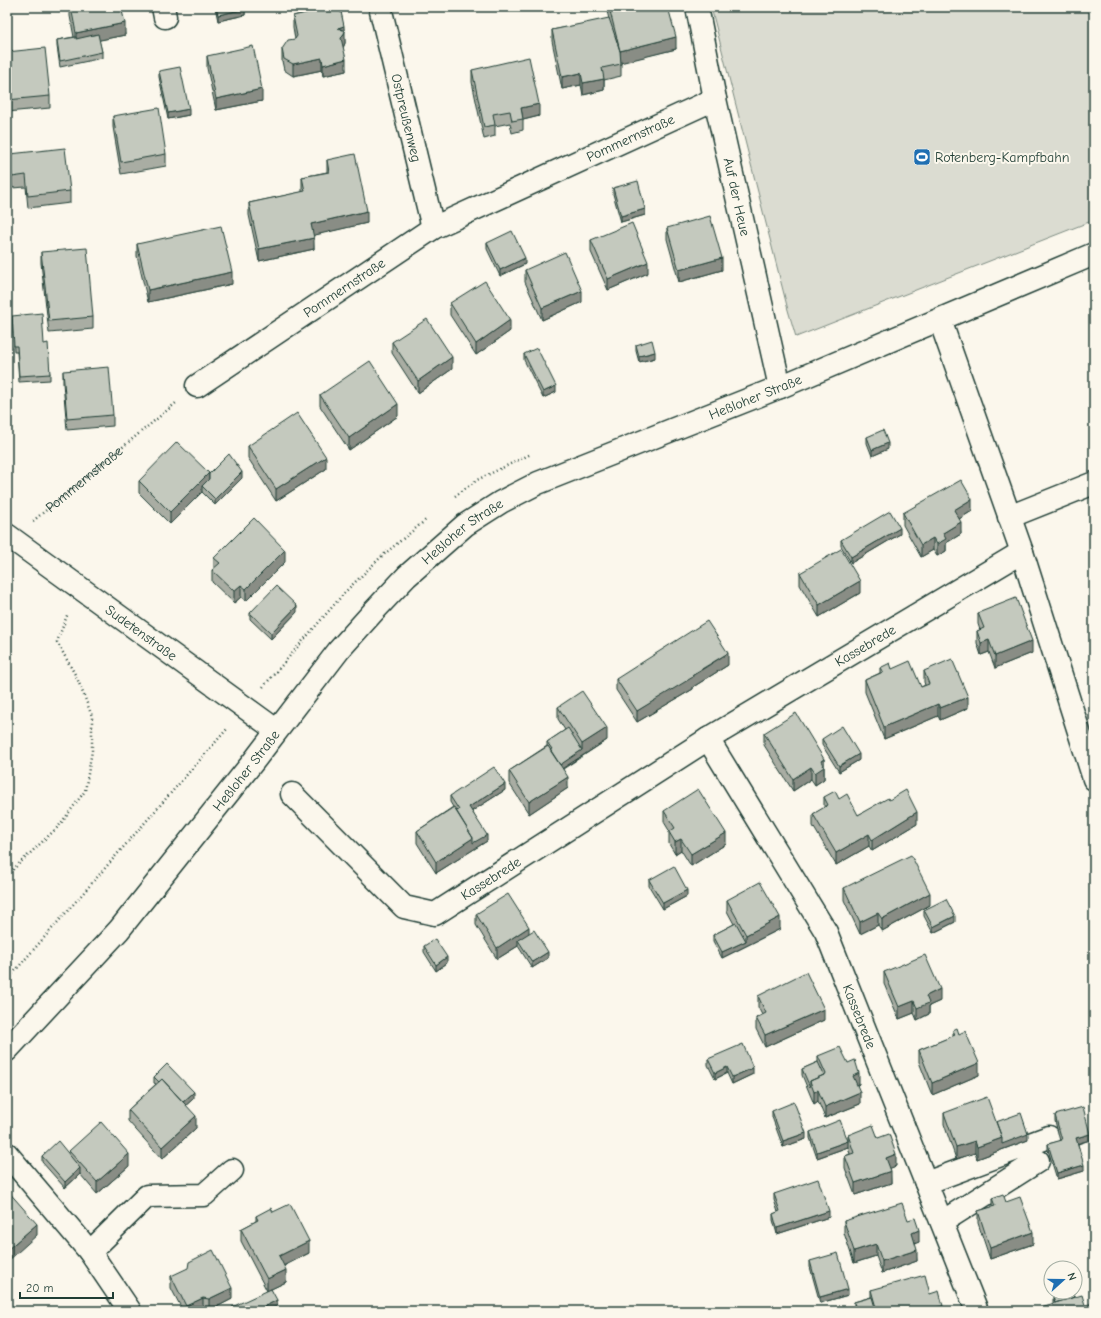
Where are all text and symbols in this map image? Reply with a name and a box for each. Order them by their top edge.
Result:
street label: Ostpreußenweg [388,72,425,164]
street label: Pommernstraße [584,110,677,165]
sports icon: Rotenberg-Kampfbahn [912,147,932,167]
place label: Rotenberg-Kampfbahn [935,149,1069,166]
street label: Auf der Heue [720,156,754,238]
street label: Pommernstraße [300,254,388,321]
street label: Heßloher Straße [706,370,804,423]
street label: Pommernstraße [42,442,126,516]
street label: Heßloher Straße [418,495,506,568]
street label: Sudetenstraße [102,601,181,664]
street label: Kassebrede [832,621,899,670]
street label: Heßloher Straße [209,727,283,814]
street label: Kassebrede [457,853,524,904]
street label: Kassebrede [839,982,880,1051]
north arrow [1043,1260,1083,1300]
text: N [1065,1271,1079,1282]
scale bar [20,1274,113,1300]
text: 20 m [26,1281,54,1295]

